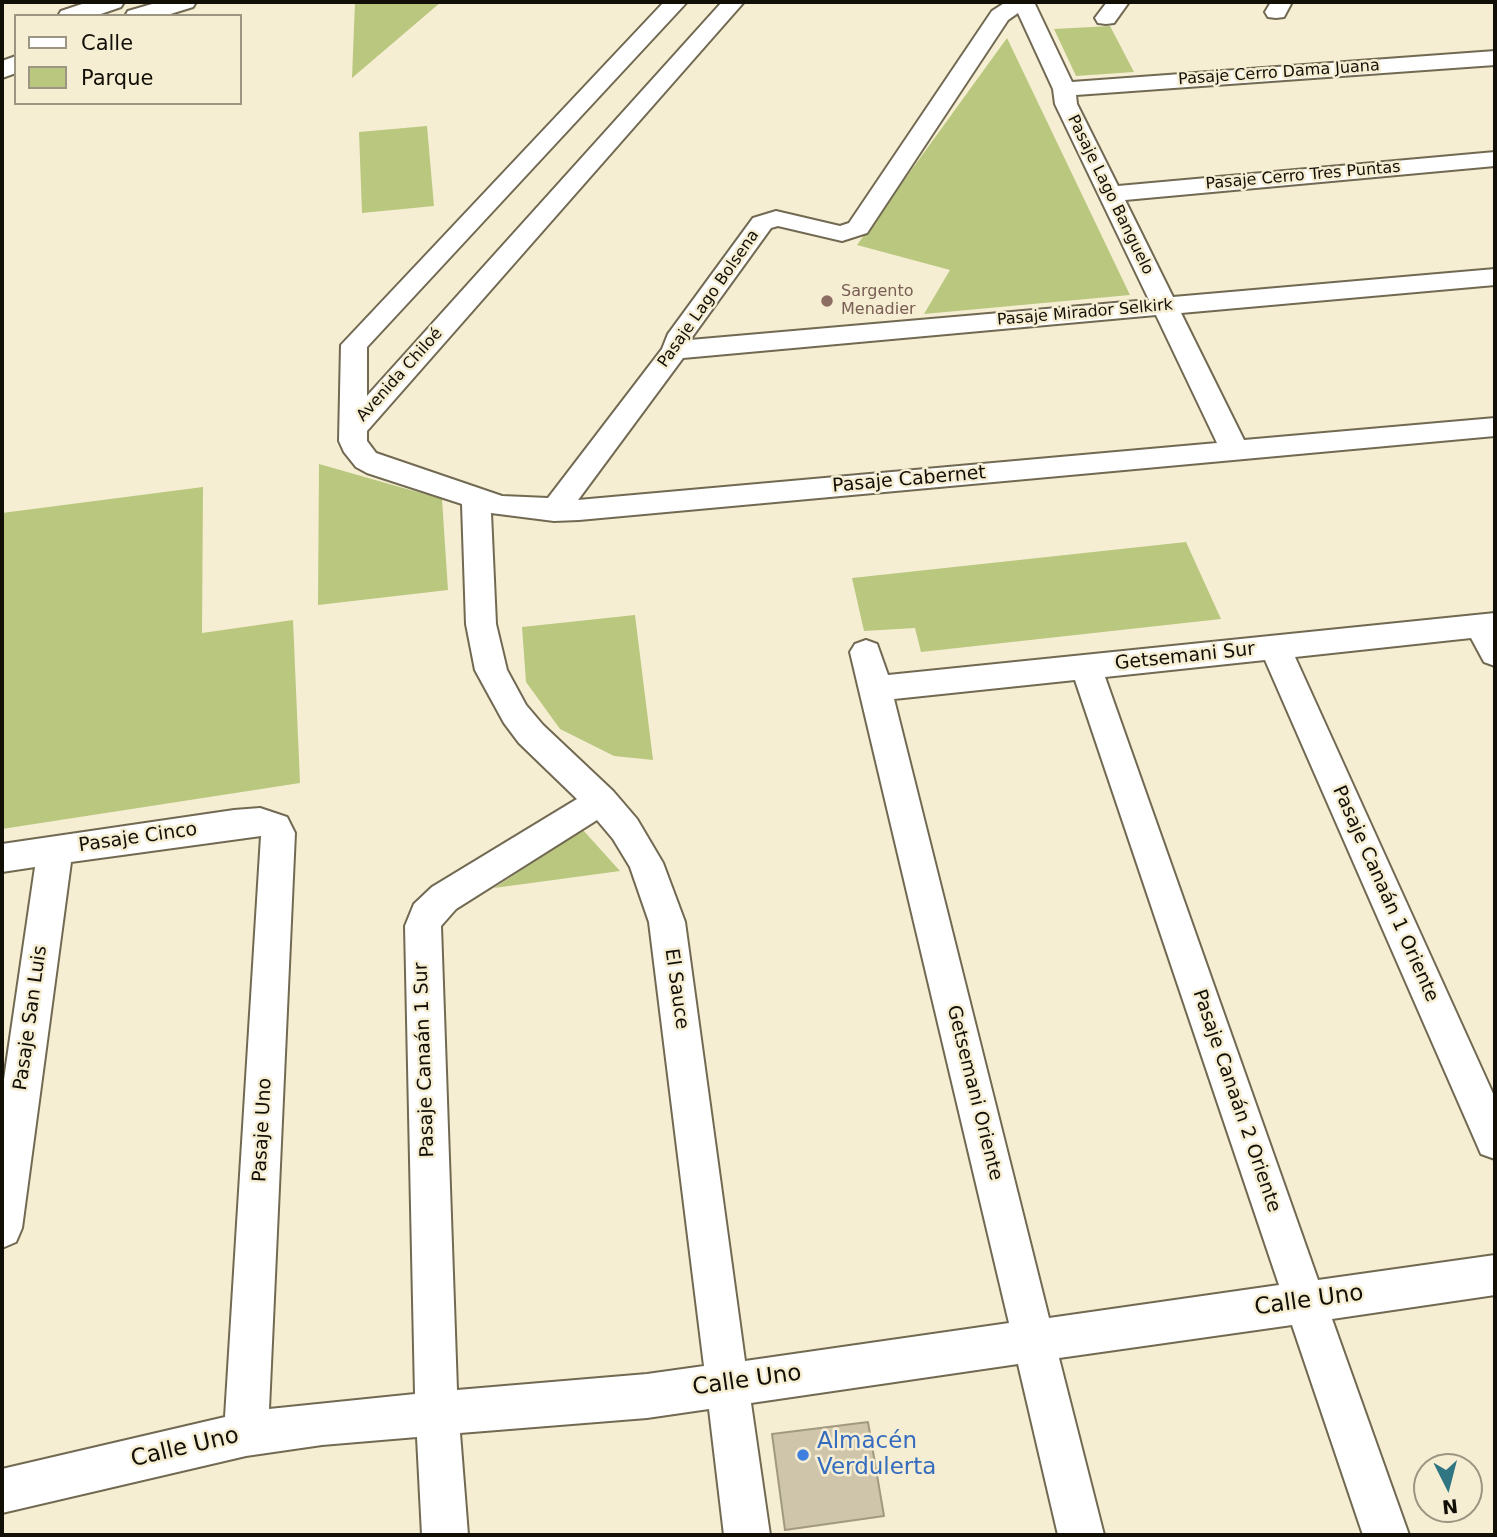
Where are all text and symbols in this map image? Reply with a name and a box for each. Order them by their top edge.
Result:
legend [14,14,242,105]
text: Calle [81,31,133,55]
street label: Pasaje Cerro Dama Juana [1178,56,1380,90]
text: Parque [81,66,153,90]
street label: Pasaje Lago Banguelo [1063,112,1157,278]
street label: Pasaje Cerro Tres Puntas [1205,158,1401,194]
street label: Pasaje Lago Bolsena [654,227,764,371]
place label: Sargento Menadier [841,282,916,320]
marker: Sargento Menadier [819,293,835,309]
street label: Pasaje Mirador Selkirk [996,296,1174,330]
street label: Avenida Chiloé [353,324,447,426]
street label: Pasaje Cabernet [831,462,987,498]
street label: Getsemani Sur [1114,638,1256,676]
street label: Pasaje Canaán 1 Oriente [1327,782,1443,1006]
street label: Pasaje Cinco [77,818,199,858]
street label: Pasaje San Luis [10,944,52,1092]
street label: El Sauce [659,947,693,1031]
street label: Pasaje Canaán 1 Sur [410,962,440,1158]
street label: Pasaje Canaán 2 Oriente [1187,987,1285,1215]
street label: Getsemani Oriente [941,1003,1007,1183]
street label: Pasaje Uno [249,1077,277,1183]
street label: Calle Uno [1253,1280,1365,1322]
street label: Calle Uno [691,1360,803,1402]
street label: Calle Uno [128,1422,242,1474]
place label: Almacén Verdulerta [817,1428,936,1482]
marker: Almacén Verdulerta [795,1447,811,1463]
north arrow [1413,1453,1483,1523]
text: N [1441,1495,1459,1519]

